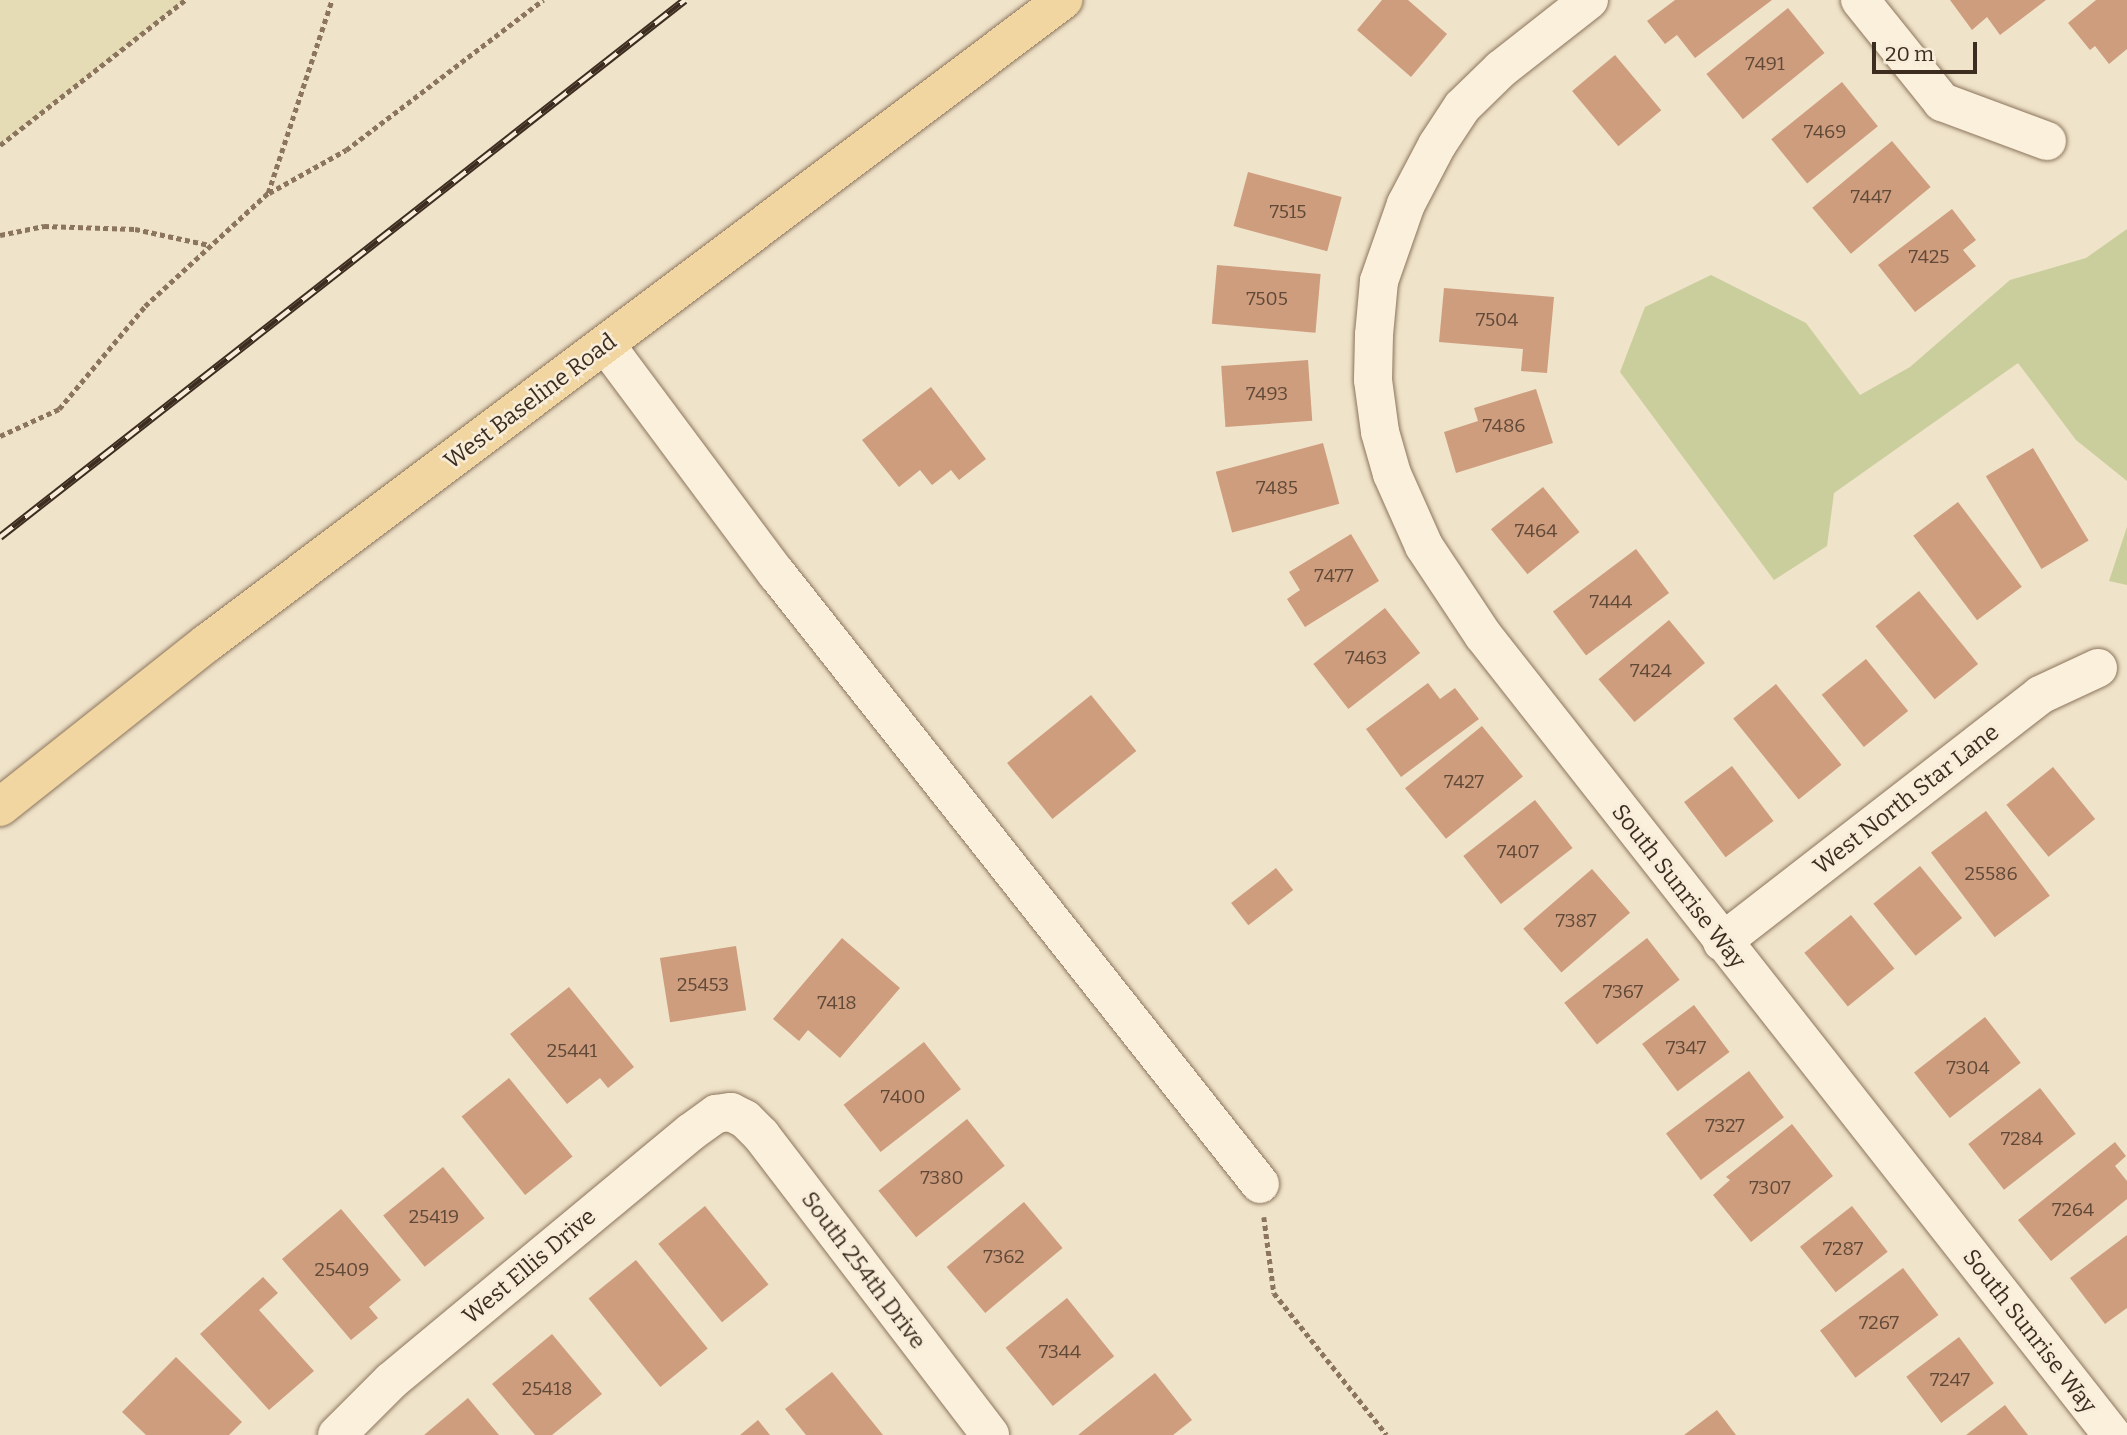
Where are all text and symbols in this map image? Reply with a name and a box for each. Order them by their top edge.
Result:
scale bar [1875,28,1980,72]
text: 20 m [1885,41,1934,67]
house number: 7491 [1745,53,1785,75]
house number: 7469 [1804,121,1846,143]
house number: 7447 [1851,186,1891,208]
house number: 7515 [1269,201,1307,223]
house number: 7425 [1909,246,1949,268]
house number: 7505 [1246,288,1288,310]
house number: 7504 [1476,309,1518,331]
street label: West Baseline Road [439,327,621,475]
house number: 7493 [1246,383,1288,405]
house number: 7486 [1483,415,1525,437]
house number: 7485 [1256,477,1298,499]
house number: 7464 [1515,520,1557,542]
house number: 7477 [1314,565,1354,587]
house number: 7444 [1590,591,1632,613]
house number: 7463 [1345,647,1387,669]
house number: 7424 [1630,660,1672,682]
street label: West North Star Lane [1808,718,2004,880]
house number: 7427 [1444,771,1484,793]
street label: South Sunrise Way [1606,798,1752,974]
house number: 7407 [1497,841,1539,863]
house number: 25586 [1964,863,2018,885]
house number: 7387 [1556,910,1596,932]
house number: 25453 [677,974,729,996]
house number: 7367 [1603,981,1643,1003]
house number: 7418 [817,992,857,1014]
house number: 7347 [1666,1037,1706,1059]
house number: 25441 [547,1040,597,1062]
house number: 7304 [1946,1057,1990,1079]
house number: 7400 [881,1086,925,1108]
house number: 7327 [1705,1115,1745,1137]
house number: 7284 [2001,1128,2043,1150]
house number: 7380 [920,1167,964,1189]
house number: 7307 [1749,1177,1791,1199]
street label: South 254th Drive [796,1186,932,1354]
house number: 7264 [2052,1199,2094,1221]
street label: West Ellis Drive [457,1202,601,1330]
house number: 25419 [409,1206,459,1228]
house number: 7287 [1823,1238,1863,1260]
street label: South Sunrise Way [1957,1243,2103,1419]
house number: 7362 [983,1246,1025,1268]
house number: 25409 [315,1259,369,1281]
house number: 7267 [1859,1312,1899,1334]
house number: 7344 [1039,1341,1081,1363]
house number: 7247 [1930,1369,1970,1391]
house number: 25418 [522,1378,572,1400]

